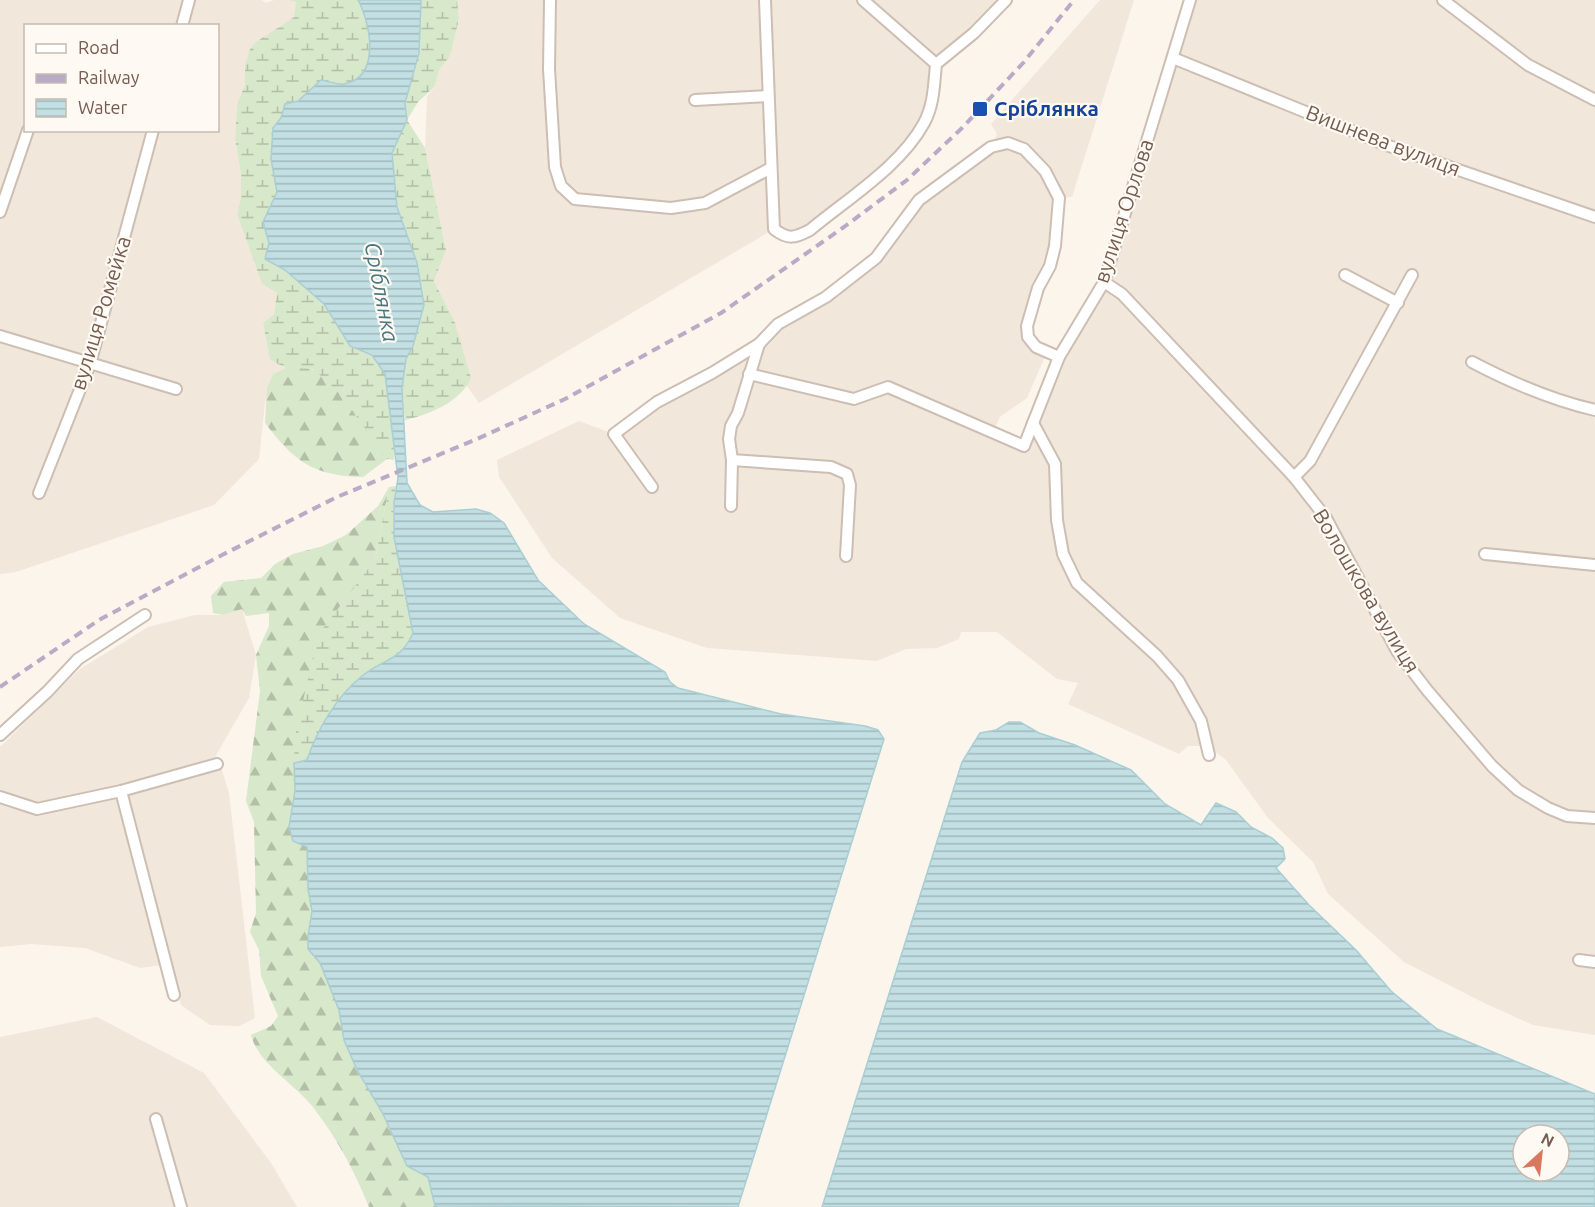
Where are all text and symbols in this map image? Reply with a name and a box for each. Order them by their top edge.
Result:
legend [24,24,219,132]
text: Road [78,37,120,57]
text: Railway [78,67,140,87]
place label: Сріблянка [994,96,1099,120]
text: Water [78,97,128,117]
marker: Сріблянка [971,100,989,118]
street label: Вишнева вулиця [1303,100,1464,181]
street label: вулиця Орлова [1088,136,1158,286]
street label: вулиця Ромейка [65,233,135,393]
water label: Сріблянка [361,240,404,344]
street label: Волошкова вулиця [1308,504,1425,677]
north arrow [1511,1123,1571,1183]
text: N [1538,1129,1557,1150]

